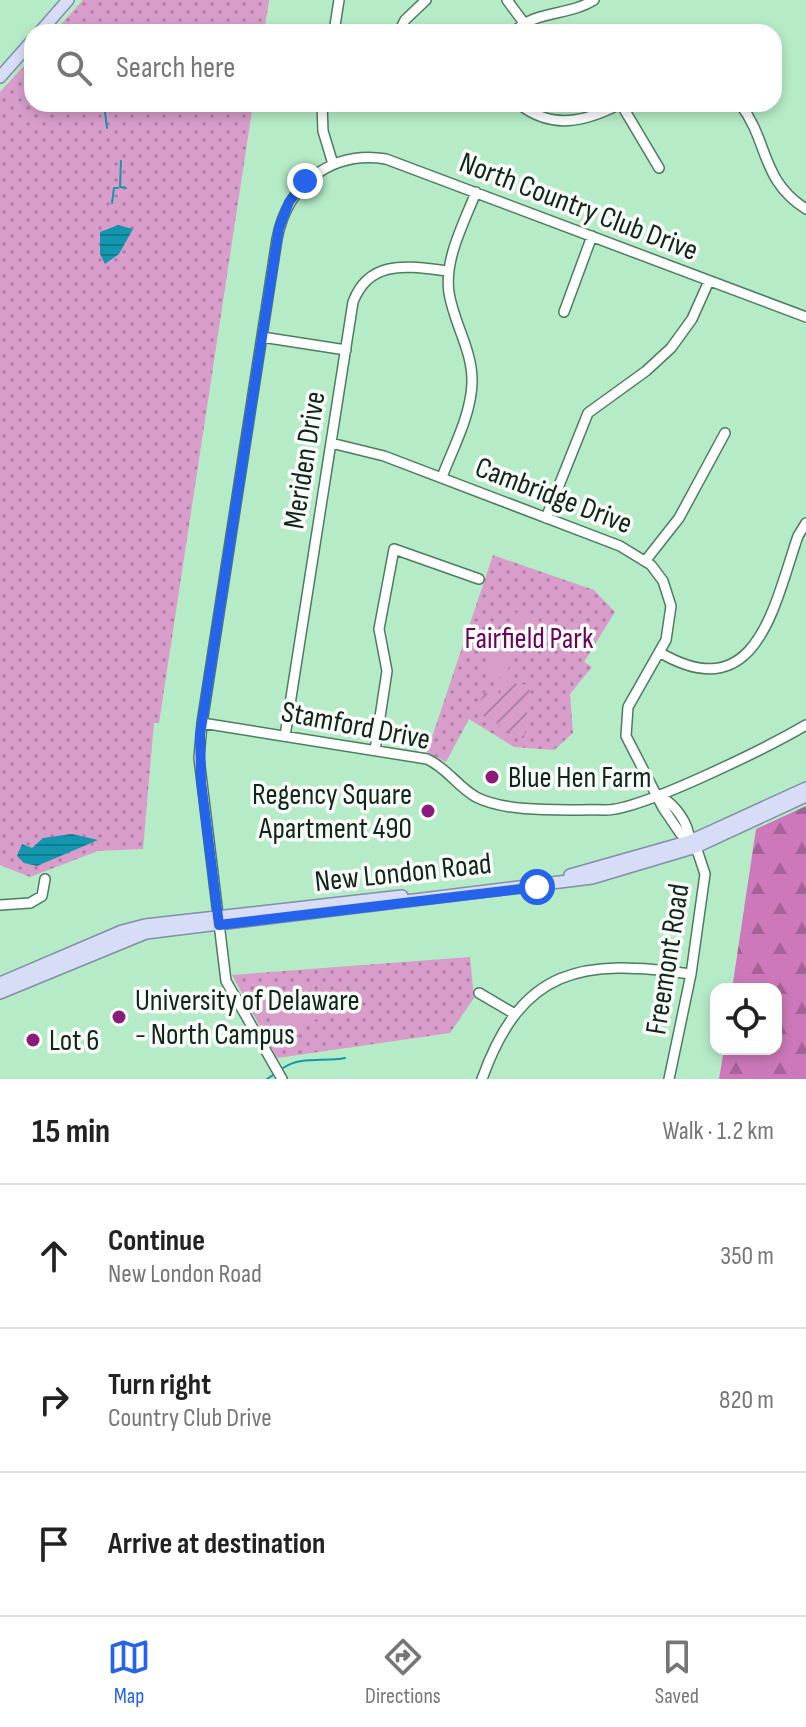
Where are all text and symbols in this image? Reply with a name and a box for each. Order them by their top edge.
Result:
search box [24,24,782,112]
icon: search [52,46,96,90]
text: Search here [116,50,235,86]
street label: North Country Club Drive [454,145,703,269]
route end [287,163,323,199]
street label: Meriden Drive [276,389,334,531]
street label: Cambridge Drive [470,450,637,542]
park label: Fairfield Park [465,621,594,657]
street label: Stamford Drive [278,694,433,758]
place label: Blue Hen Farm [508,760,651,796]
marker: Blue Hen Farm [483,768,501,786]
place label: Regency Square Apartment 490 [252,777,412,847]
marker: Regency Square Apartment 490 [419,802,437,820]
street label: New London Road [313,846,493,900]
route start [519,869,555,905]
street label: Freemont Road [638,881,698,1037]
place label: University of Delaware - North Campus [135,983,360,1053]
map controls [710,983,782,1055]
button: locate [710,983,782,1055]
marker: University of Delaware - North Campus [110,1008,128,1026]
place label: Lot 6 [49,1023,99,1059]
marker: Lot 6 [24,1031,42,1049]
text: 15 min [32,1111,110,1152]
text: Walk · 1.2 km [662,1116,774,1147]
text: Continue [108,1223,205,1259]
icon: ahead [32,1234,76,1278]
text: 350 m [720,1241,774,1272]
text: New London Road [108,1259,262,1290]
text: Turn right [108,1367,211,1403]
icon: right [32,1378,76,1422]
text: 820 m [719,1385,774,1416]
text: Country Club Drive [108,1403,272,1434]
icon: arrive [32,1522,76,1566]
text: Arrive at destination [108,1526,325,1562]
tab: Map [107,1635,151,1710]
tab: Directions [365,1635,441,1710]
tab: Saved [655,1635,699,1710]

